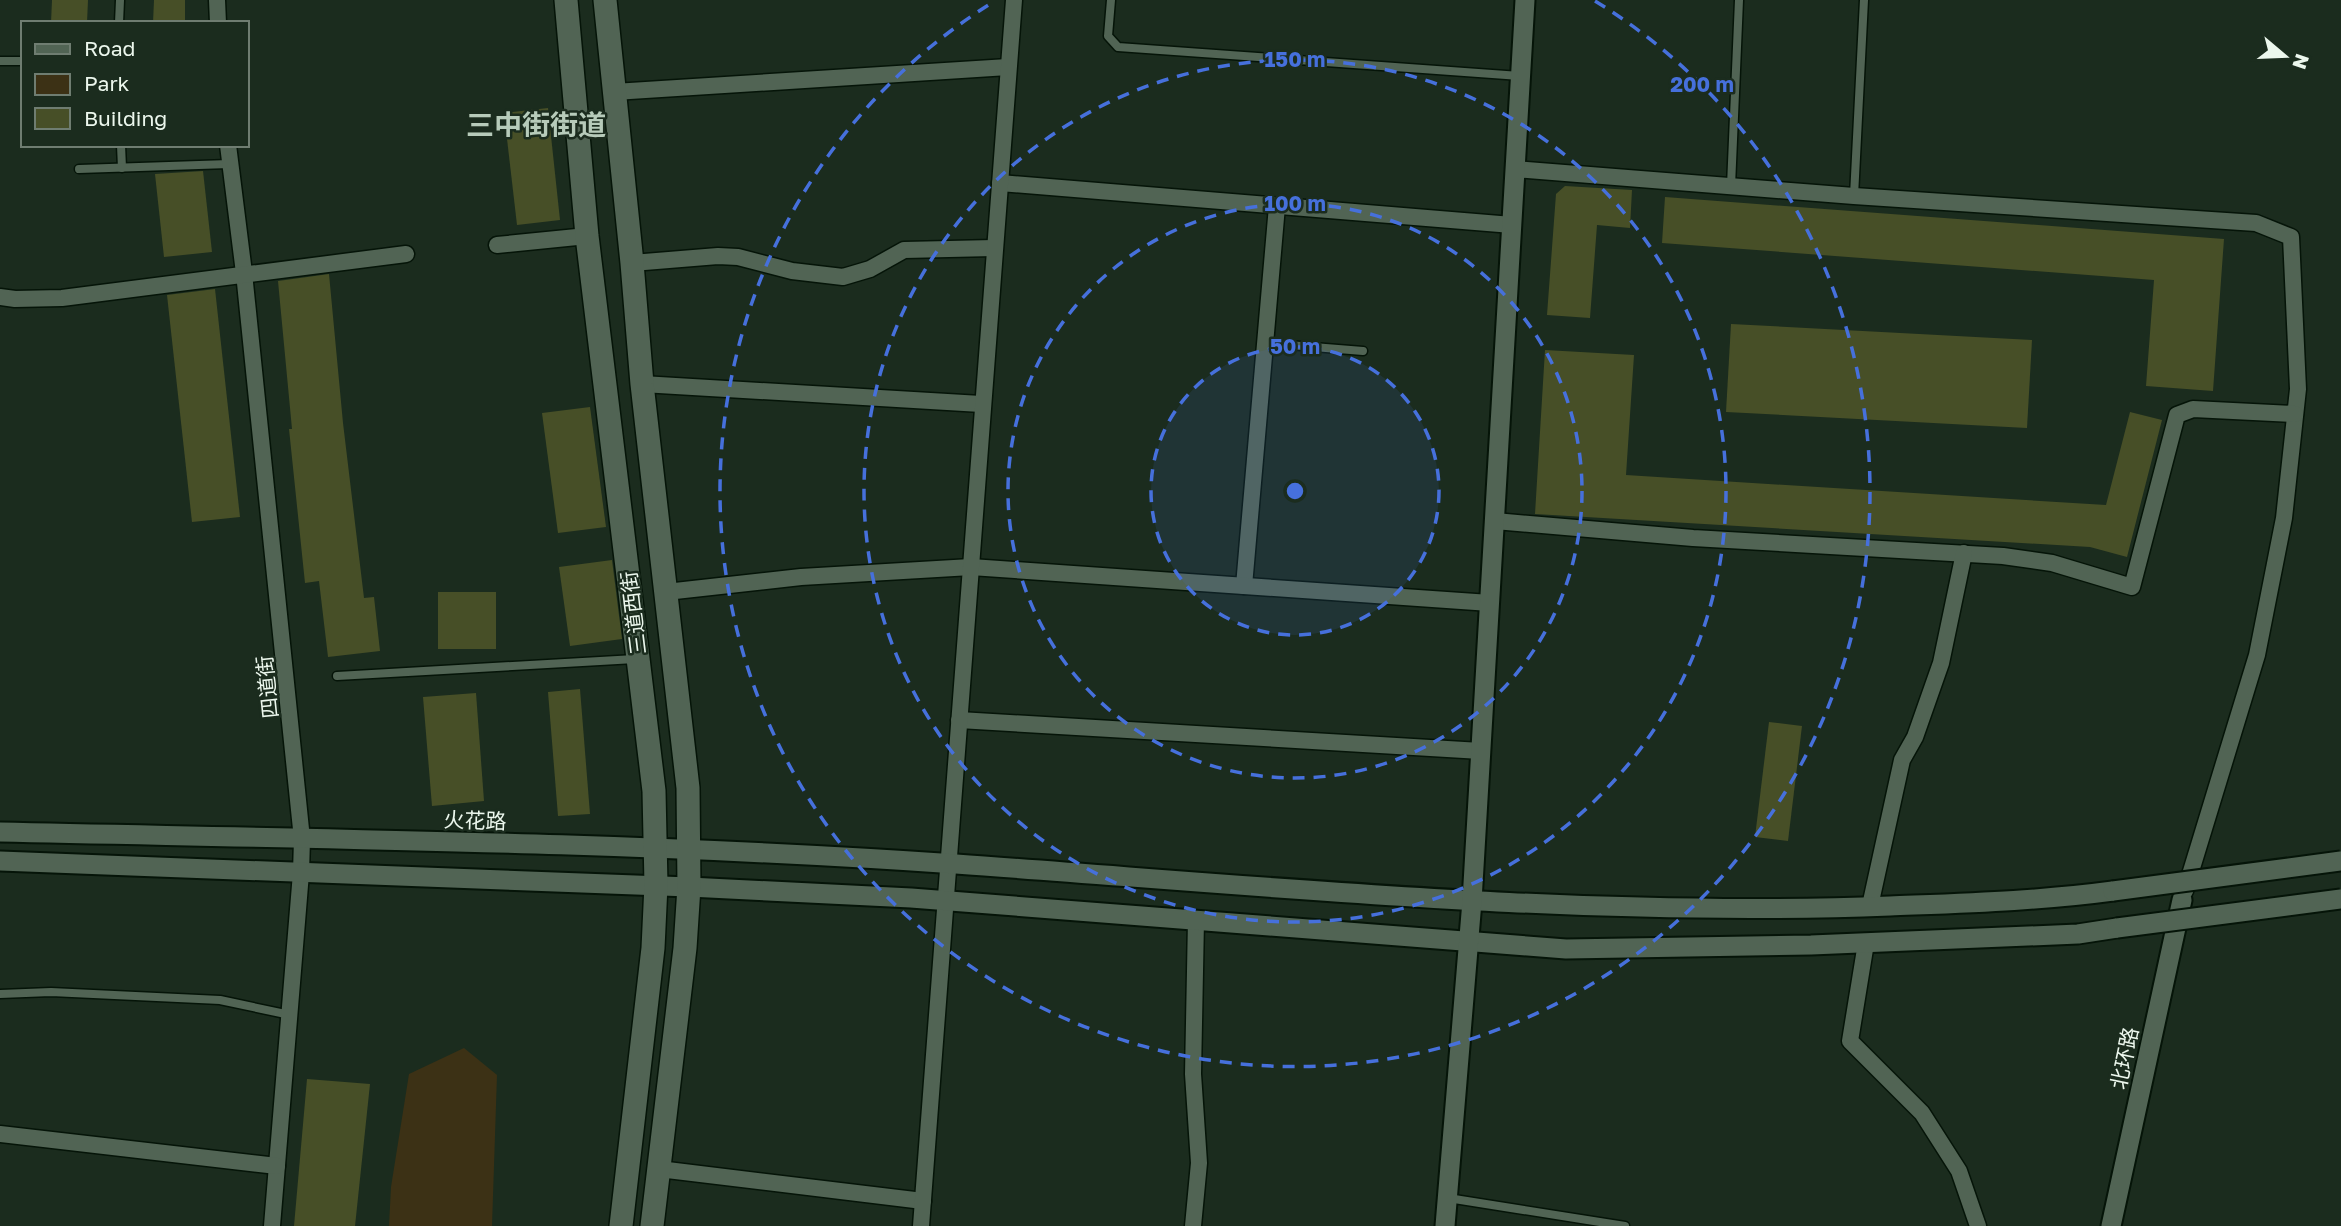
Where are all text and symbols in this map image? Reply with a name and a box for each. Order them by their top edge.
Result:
legend [21,21,248,147]
north arrow [2250,21,2320,91]
text: Road [84,35,135,61]
text: 150 m [1265,46,1325,72]
text: N [2288,51,2315,72]
text: Park [84,70,130,96]
text: 200 m [1670,71,1734,97]
text: Building [84,105,167,131]
district label: 三中街街道 [466,108,606,141]
text: 100 m [1264,190,1326,216]
text: 50 m [1270,333,1320,359]
centre of rings [1283,479,1307,503]
street label: 三道西街 [615,570,651,656]
street label: 四道街 [251,654,283,720]
street label: 火花路 [443,806,507,834]
street label: 北环路 [2105,1024,2143,1092]

